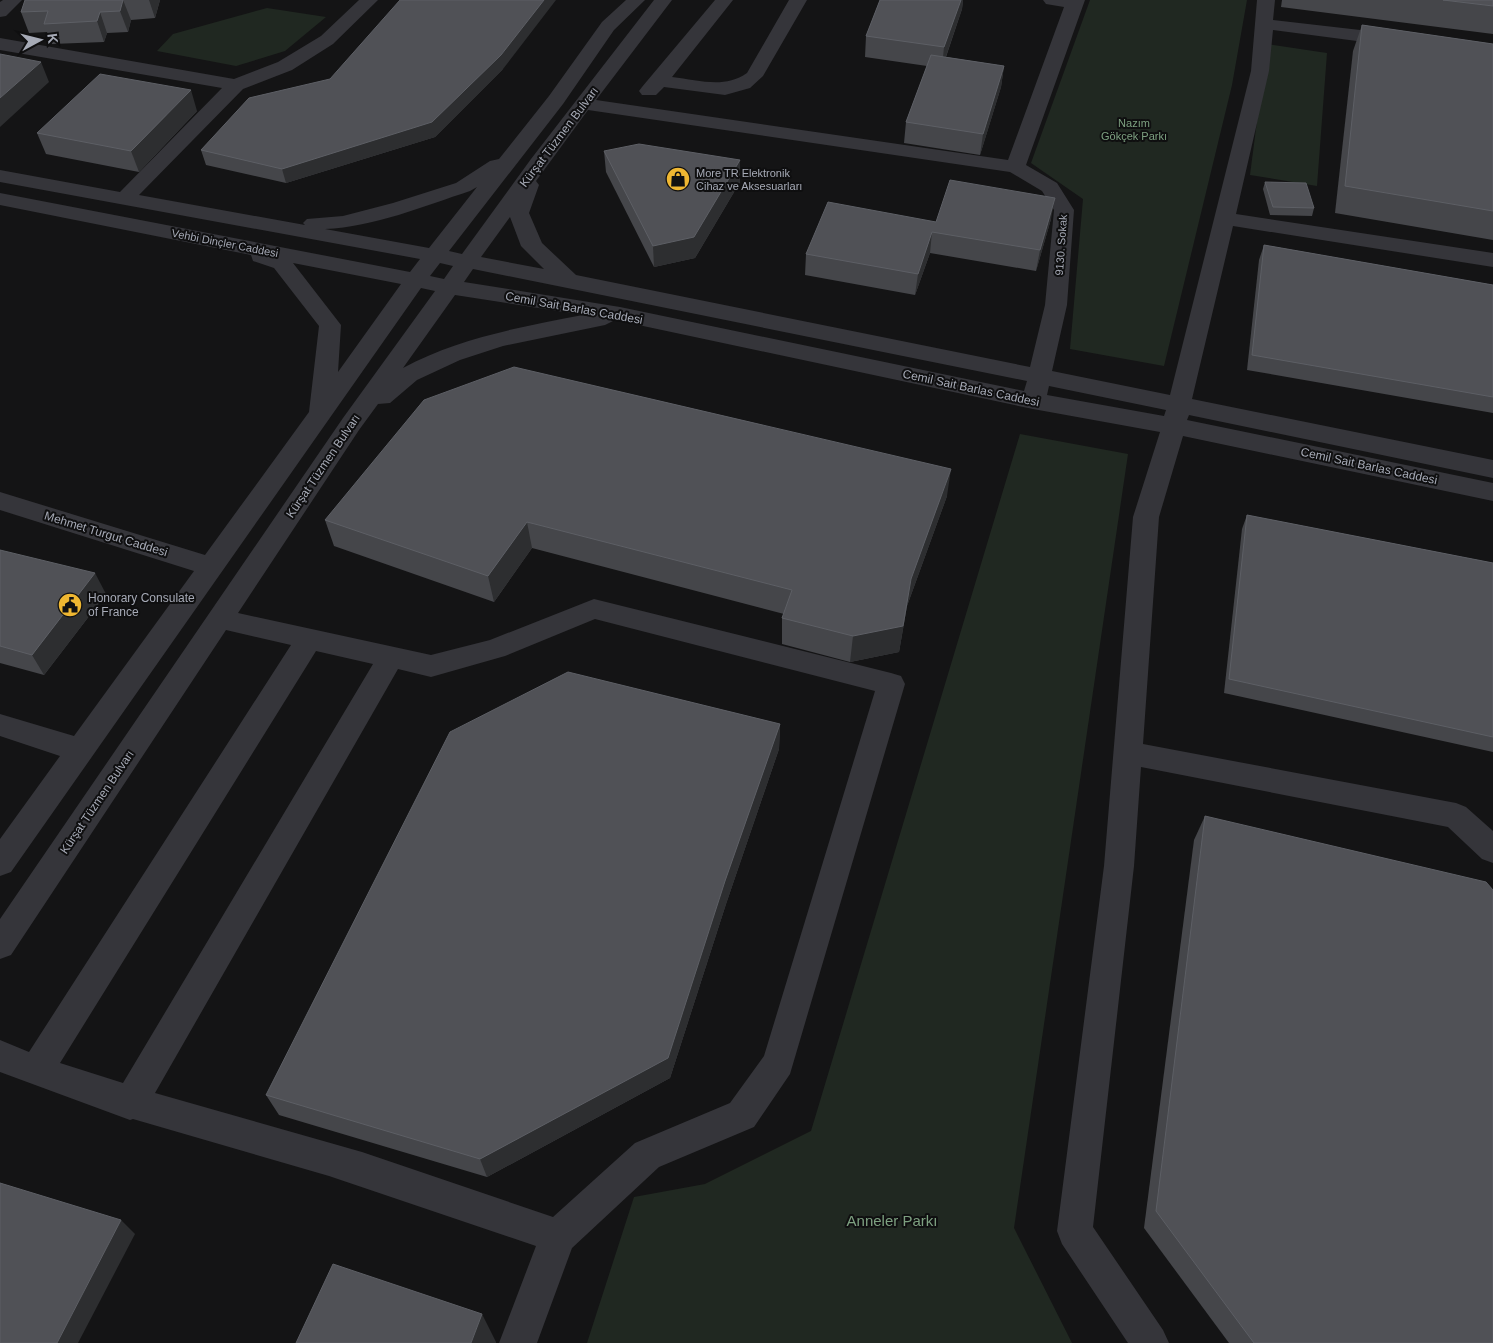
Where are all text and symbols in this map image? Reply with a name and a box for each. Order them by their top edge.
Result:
north arrow [15,15,65,65]
text: K [44,32,61,44]
street label: Kürşat Tüzmen Bulvarı [517,84,601,190]
park label: Nazım Gökçek Parkı [1101,117,1167,142]
shop icon: More TR Elektronik Cihaz ve Aksesuarları [665,166,691,192]
place label: More TR Elektronik Cihaz ve Aksesuarları [696,167,802,192]
street label: 9130. Sokak [1053,214,1069,276]
street label: Vehbi Dinçler Caddesi [171,227,279,259]
street label: Cemil Sait Barlas Caddesi [504,289,644,327]
street label: Cemil Sait Barlas Caddesi [901,367,1041,409]
street label: Kürşat Tüzmen Bulvarı [283,412,363,520]
street label: Cemil Sait Barlas Caddesi [1299,445,1439,487]
street label: Mehmet Turgut Caddesi [43,509,169,559]
place label: Honorary Consulate of France [88,591,195,619]
public building icon: Honorary Consulate of France [57,592,83,618]
street label: Kürşat Tüzmen Bulvarı [57,748,137,856]
park label: Anneler Parkı [847,1212,937,1229]

